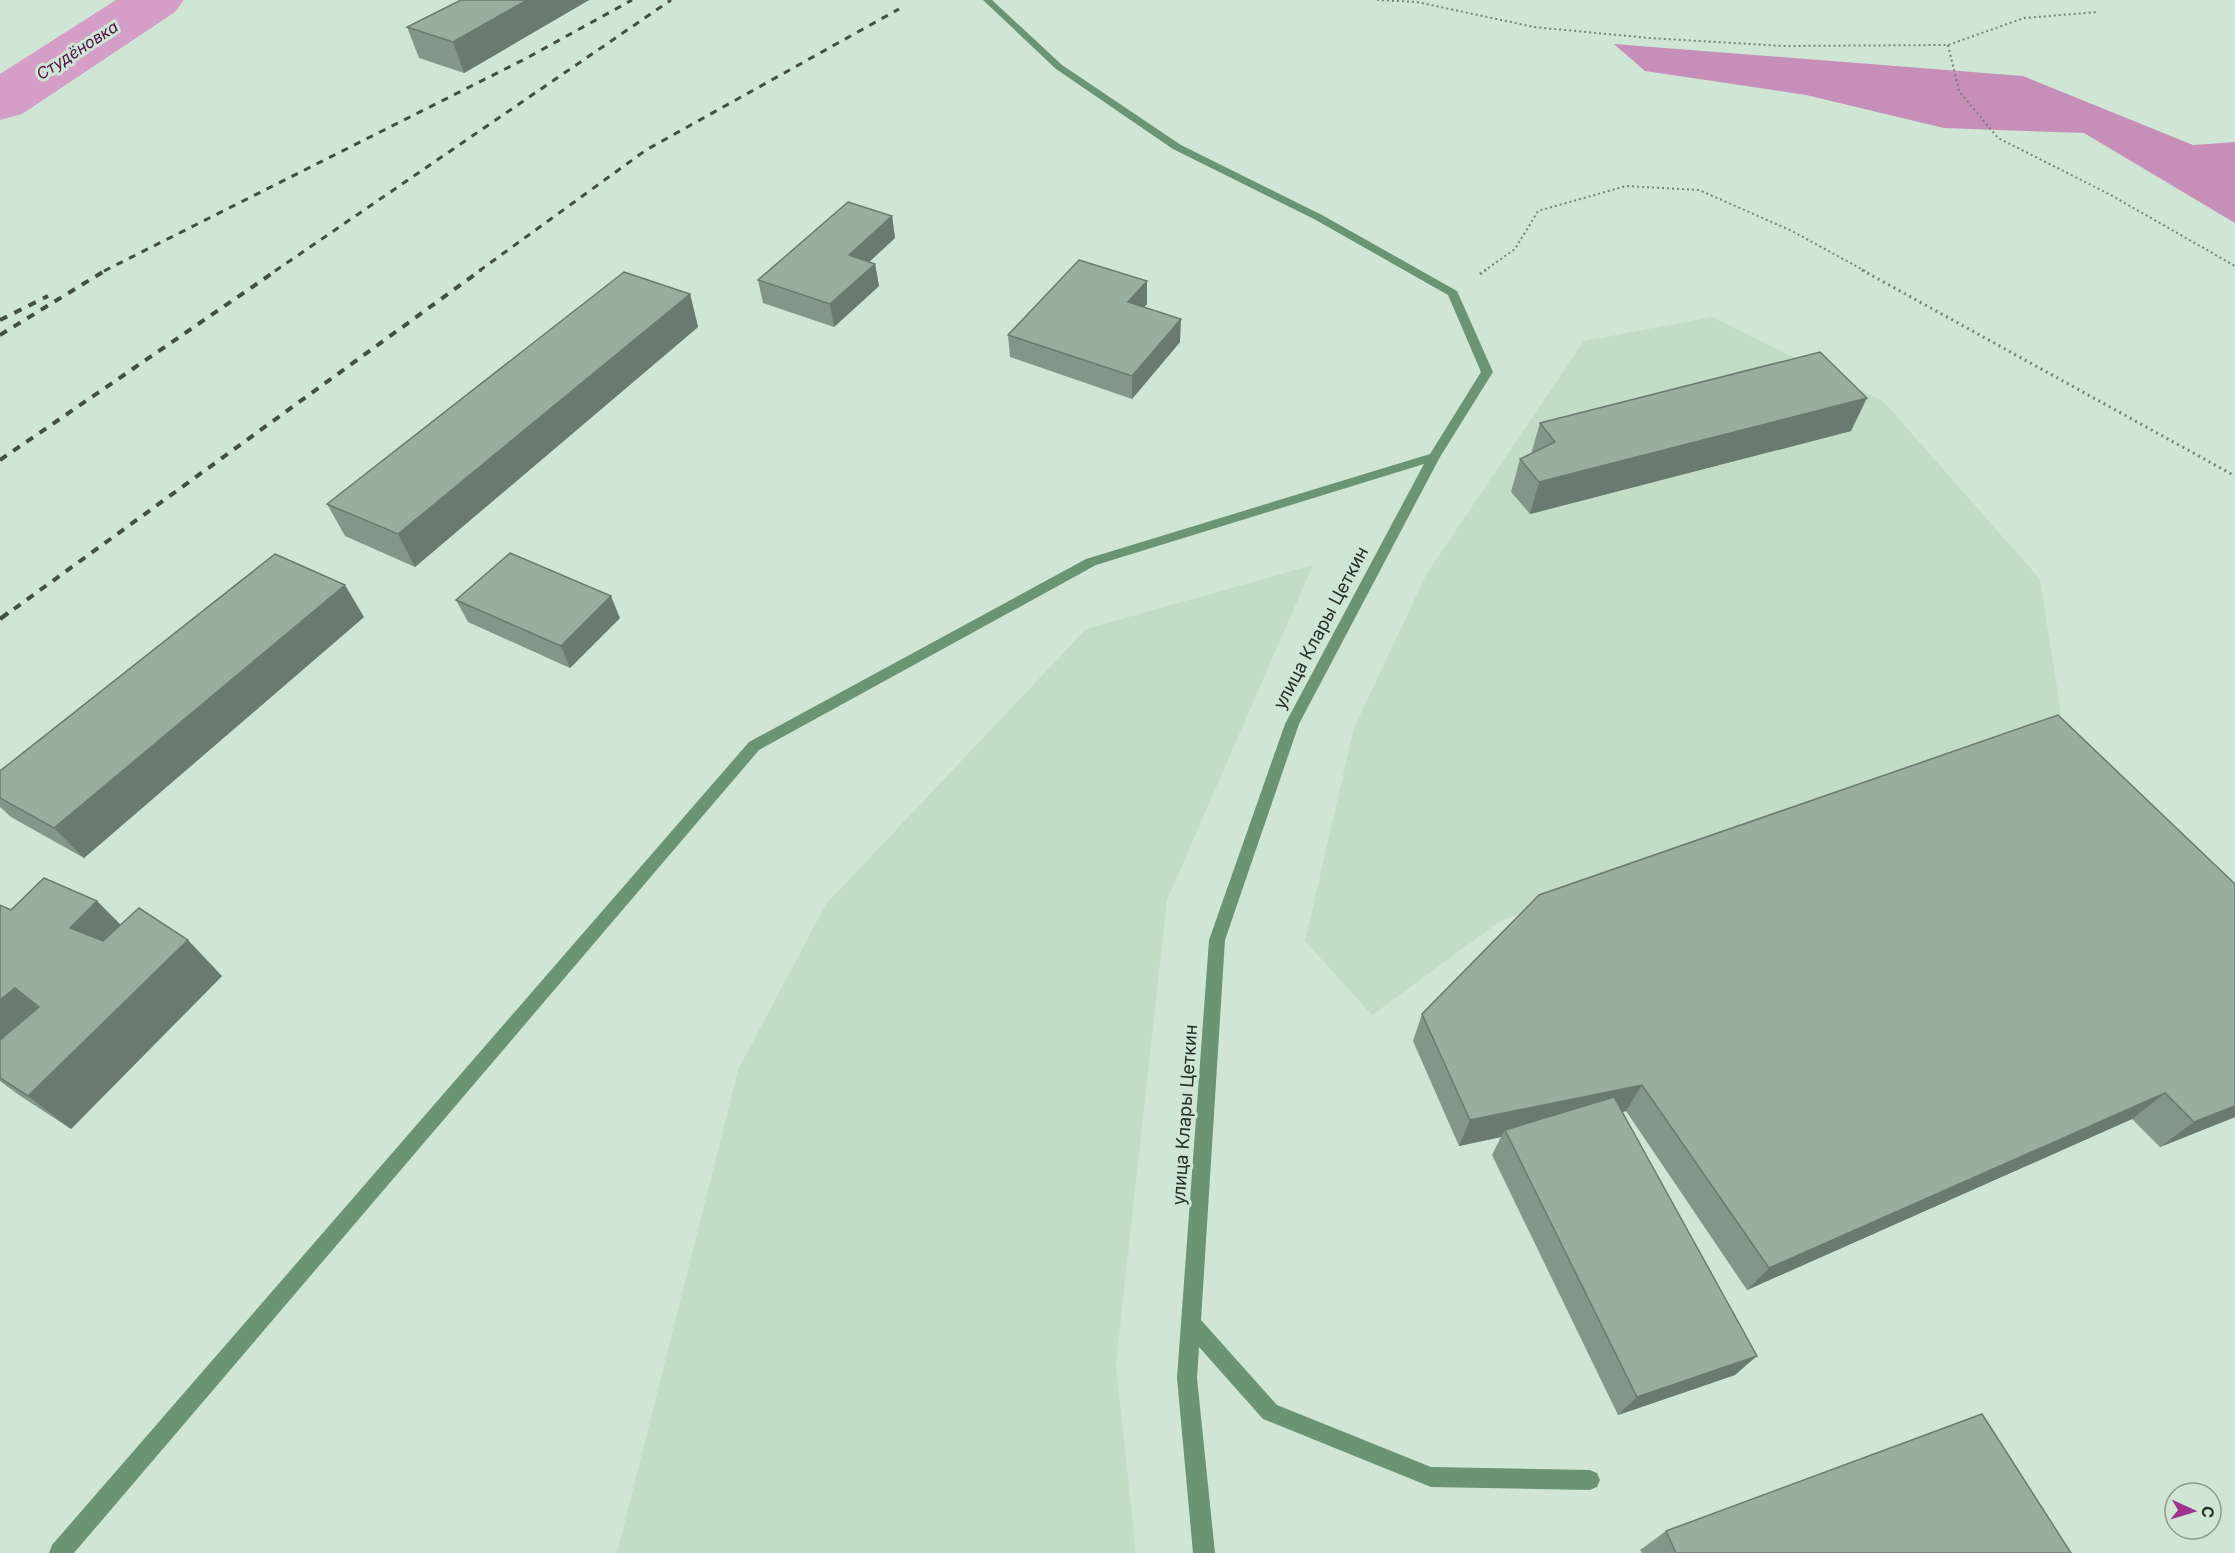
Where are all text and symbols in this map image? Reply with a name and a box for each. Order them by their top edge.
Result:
water label: Студёновка [32,16,122,84]
street label: улица Клары Цеткин [1269,543,1372,713]
street label: улица Клары Цеткин [1168,1024,1201,1206]
north arrow [2163,1481,2223,1541]
text: С [2198,1505,2218,1519]

